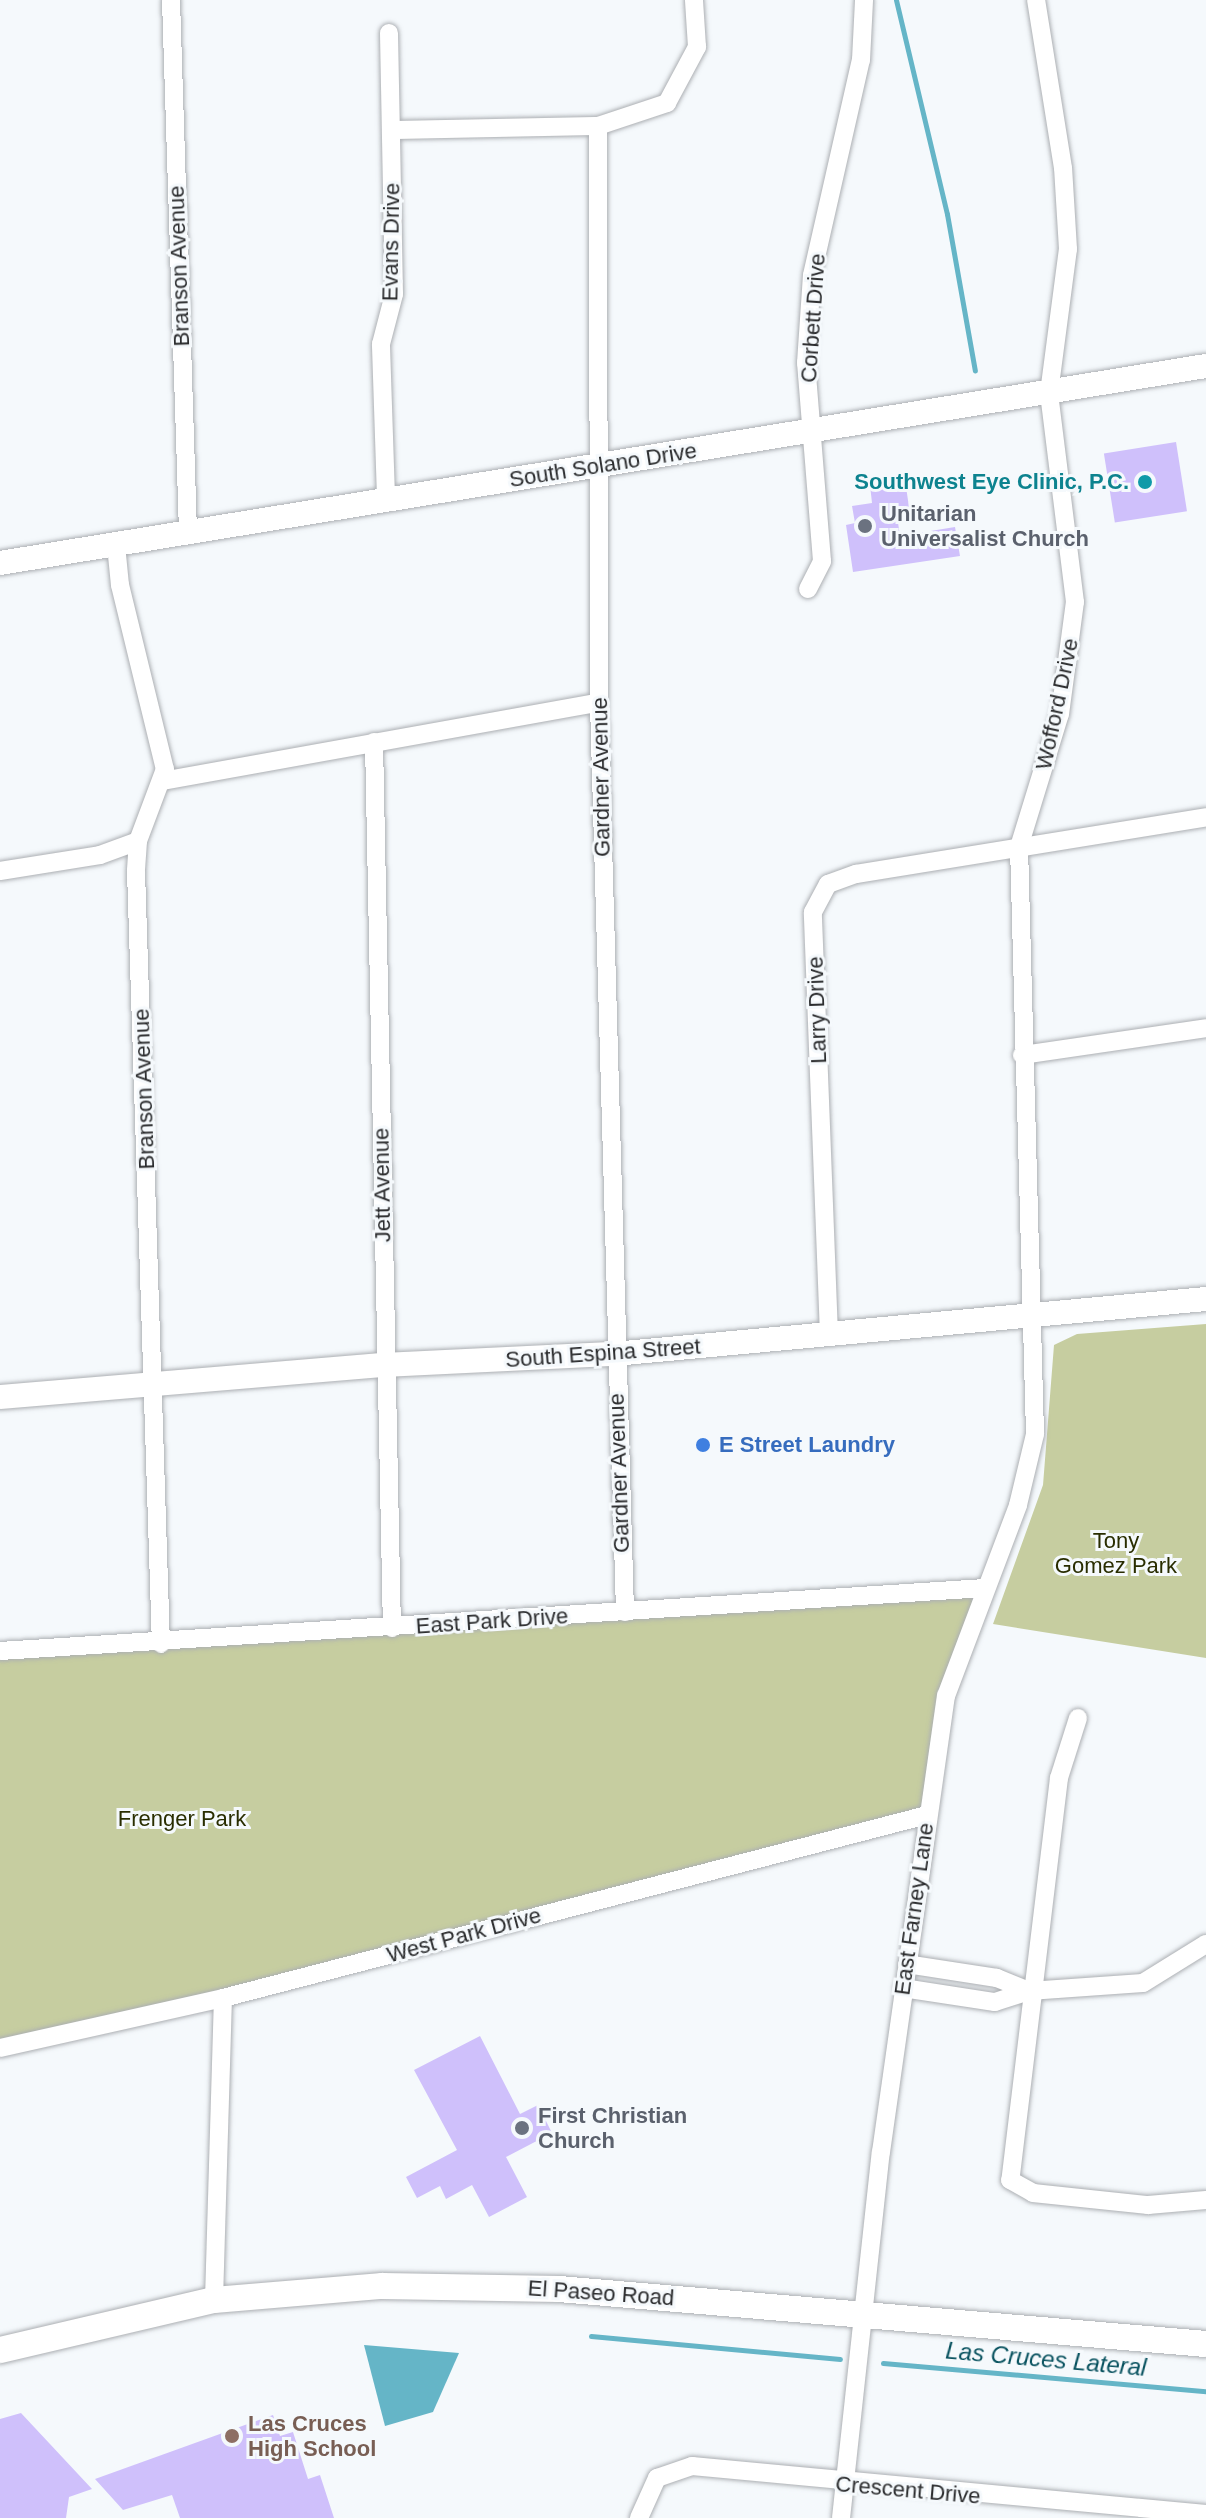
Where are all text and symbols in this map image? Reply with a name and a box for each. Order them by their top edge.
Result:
street label: Evans Drive [377,182,405,302]
street label: Branson Avenue [163,184,195,348]
street label: Corbett Drive [795,252,831,384]
street label: South Solano Drive [507,437,699,493]
place label: Southwest Eye Clinic, P.C. [854,469,1129,495]
marker: Southwest Eye Clinic, P.C. [1136,473,1154,491]
place label: Unitarian Universalist Church [881,500,1089,552]
marker: Unitarian Universalist Church [856,517,874,535]
street label: Wofford Drive [1030,636,1084,772]
street label: Gardner Avenue [586,696,616,858]
street label: Larry Drive [802,956,832,1064]
street label: Branson Avenue [128,1007,160,1171]
street label: Jett Avenue [368,1127,396,1243]
street label: South Espina Street [504,1333,702,1373]
street label: Gardner Avenue [603,1392,635,1554]
place label: E Street Laundry [719,1432,895,1458]
marker: E Street Laundry [694,1436,712,1454]
park label: Tony Gomez Park [1055,1527,1177,1578]
street label: East Park Drive [415,1603,569,1639]
park label: Frenger Park [118,1806,246,1832]
street label: East Farney Lane [889,1821,939,1997]
street label: West Park Drive [384,1902,544,1968]
place label: First Christian Church [538,2102,687,2154]
marker: First Christian Church [513,2119,531,2137]
street label: El Paseo Road [527,2275,675,2311]
water label: Las Cruces Lateral [944,2336,1148,2382]
place label: Las Cruces High School [248,2410,376,2462]
marker: Las Cruces High School [223,2427,241,2445]
street label: Crescent Drive [834,2471,982,2509]

